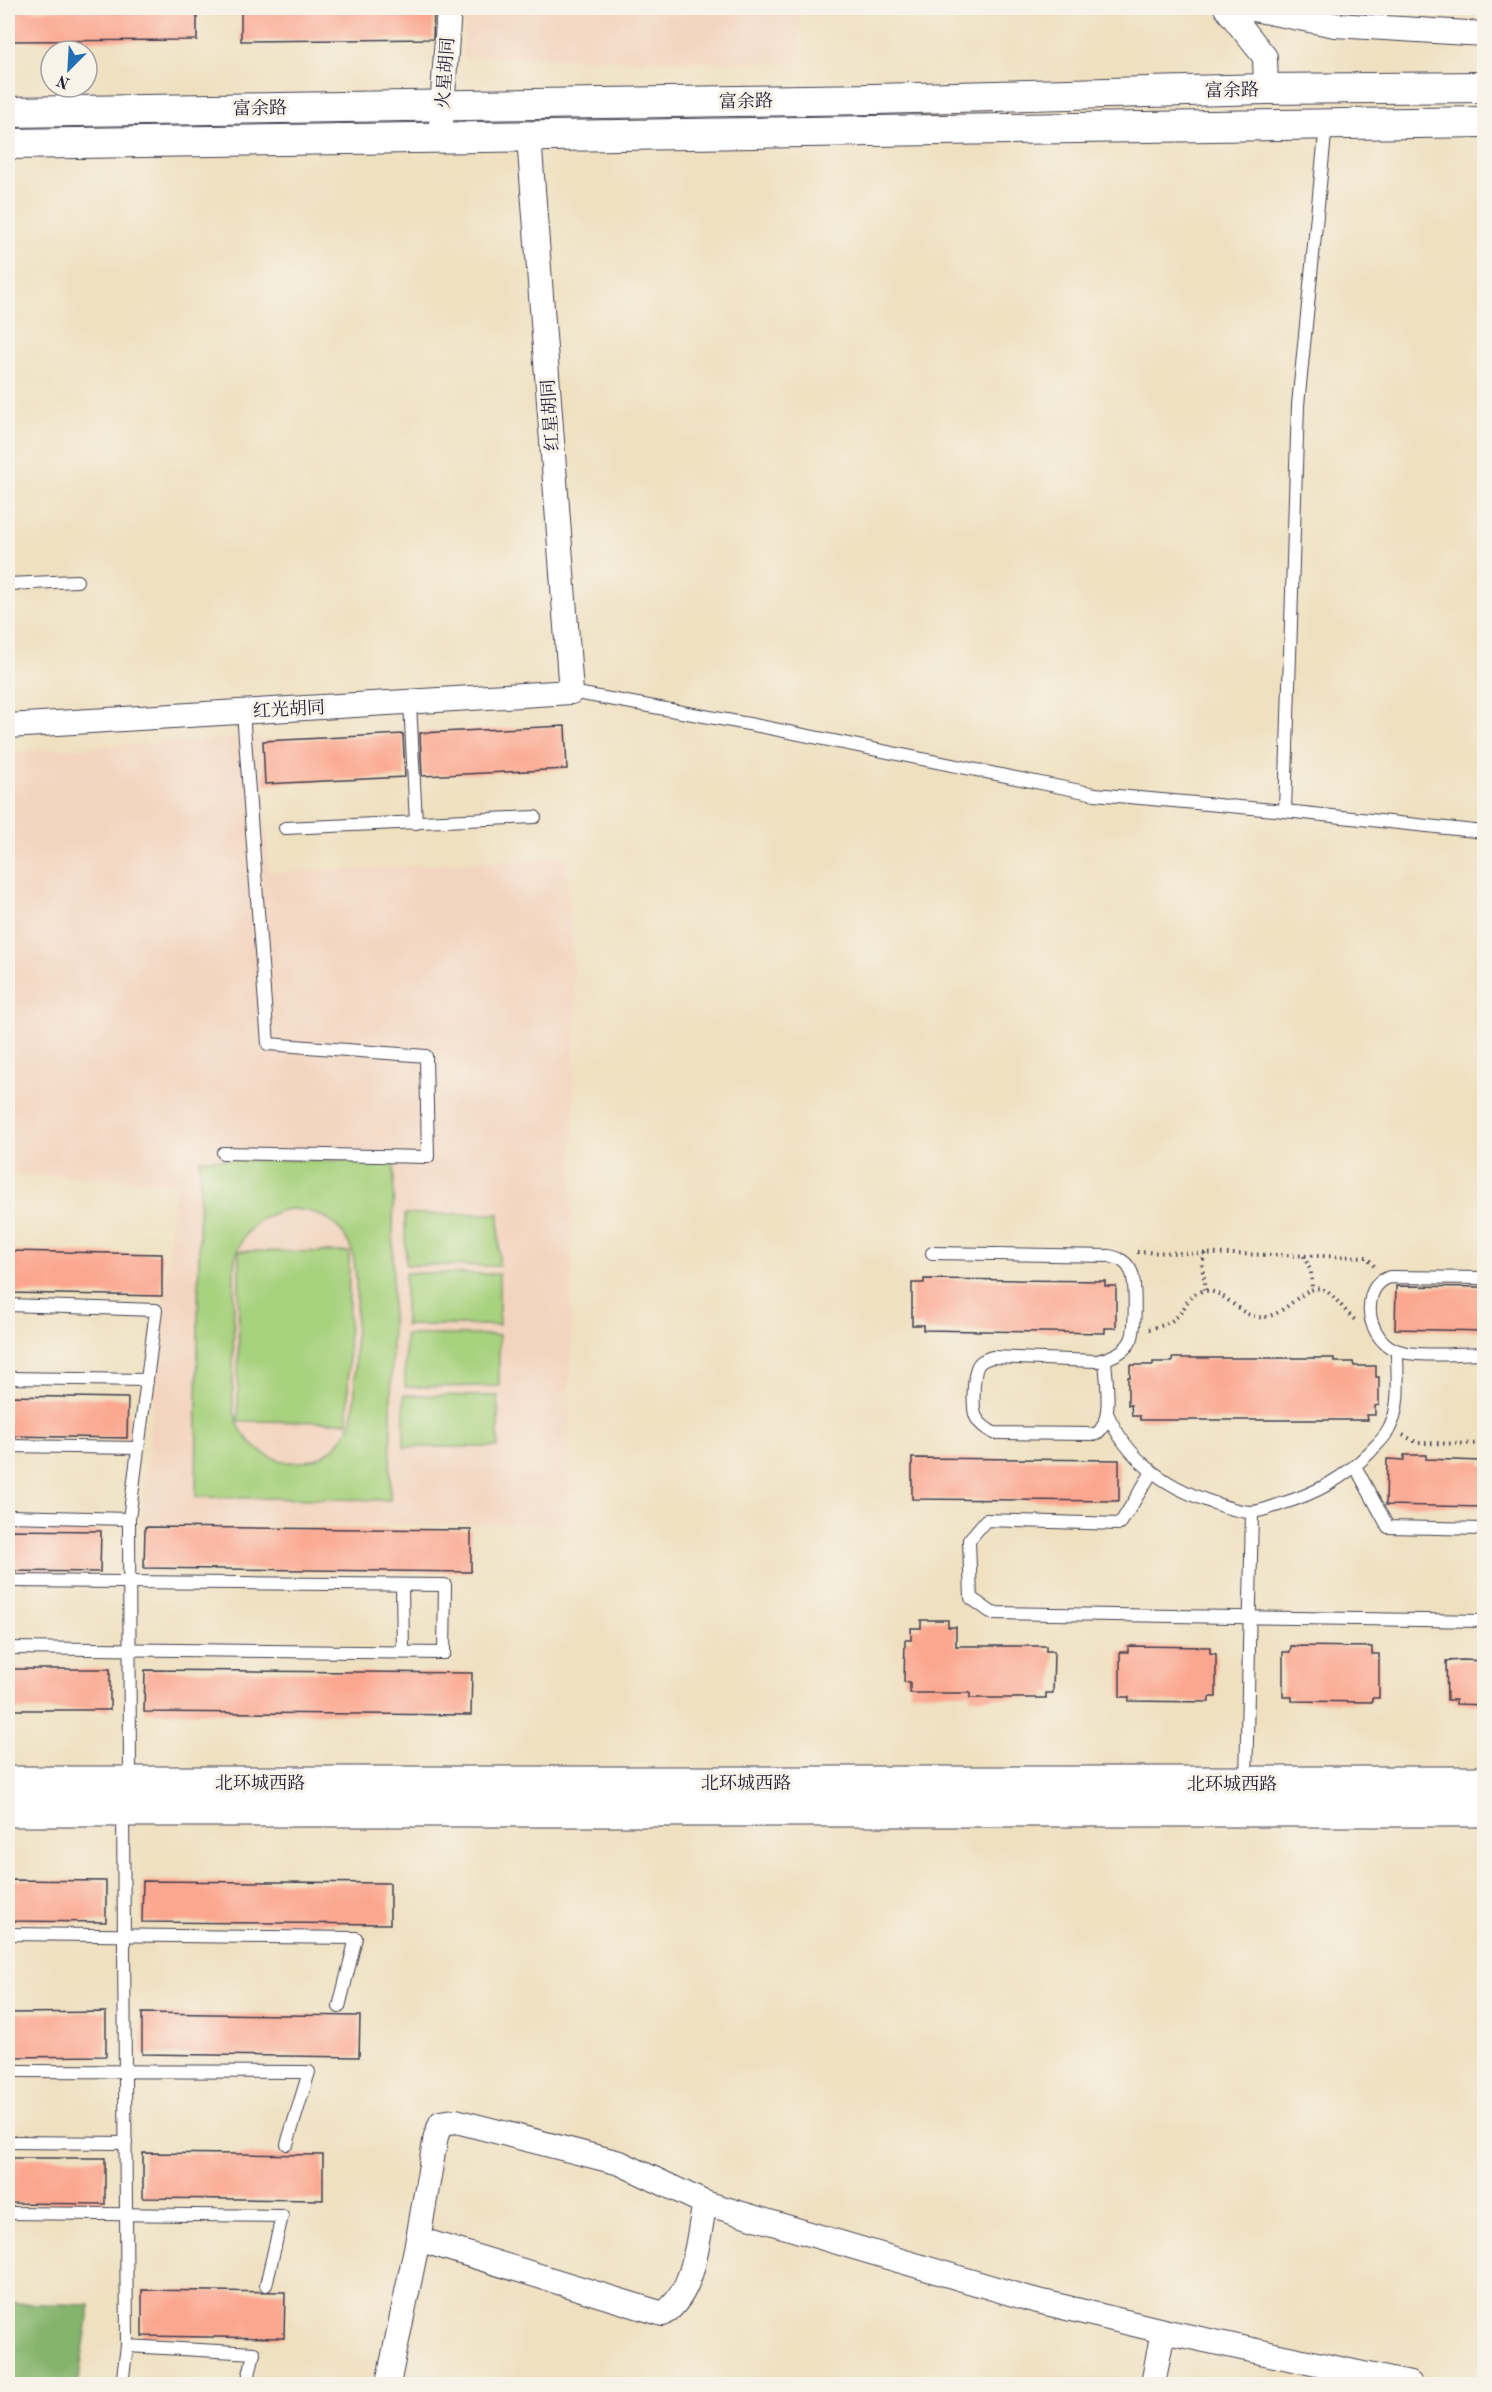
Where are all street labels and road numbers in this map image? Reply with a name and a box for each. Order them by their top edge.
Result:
street label: 火星胡同 [433,36,457,110]
street label: 富余路 [1205,80,1259,100]
street label: 富余路 [719,91,773,111]
street label: 富余路 [233,98,287,118]
street label: 红星胡同 [538,378,562,452]
street label: 红光胡同 [253,697,325,721]
street label: 北环城西路 [215,1773,305,1793]
street label: 北环城西路 [701,1773,791,1793]
street label: 北环城西路 [1187,1774,1277,1794]

